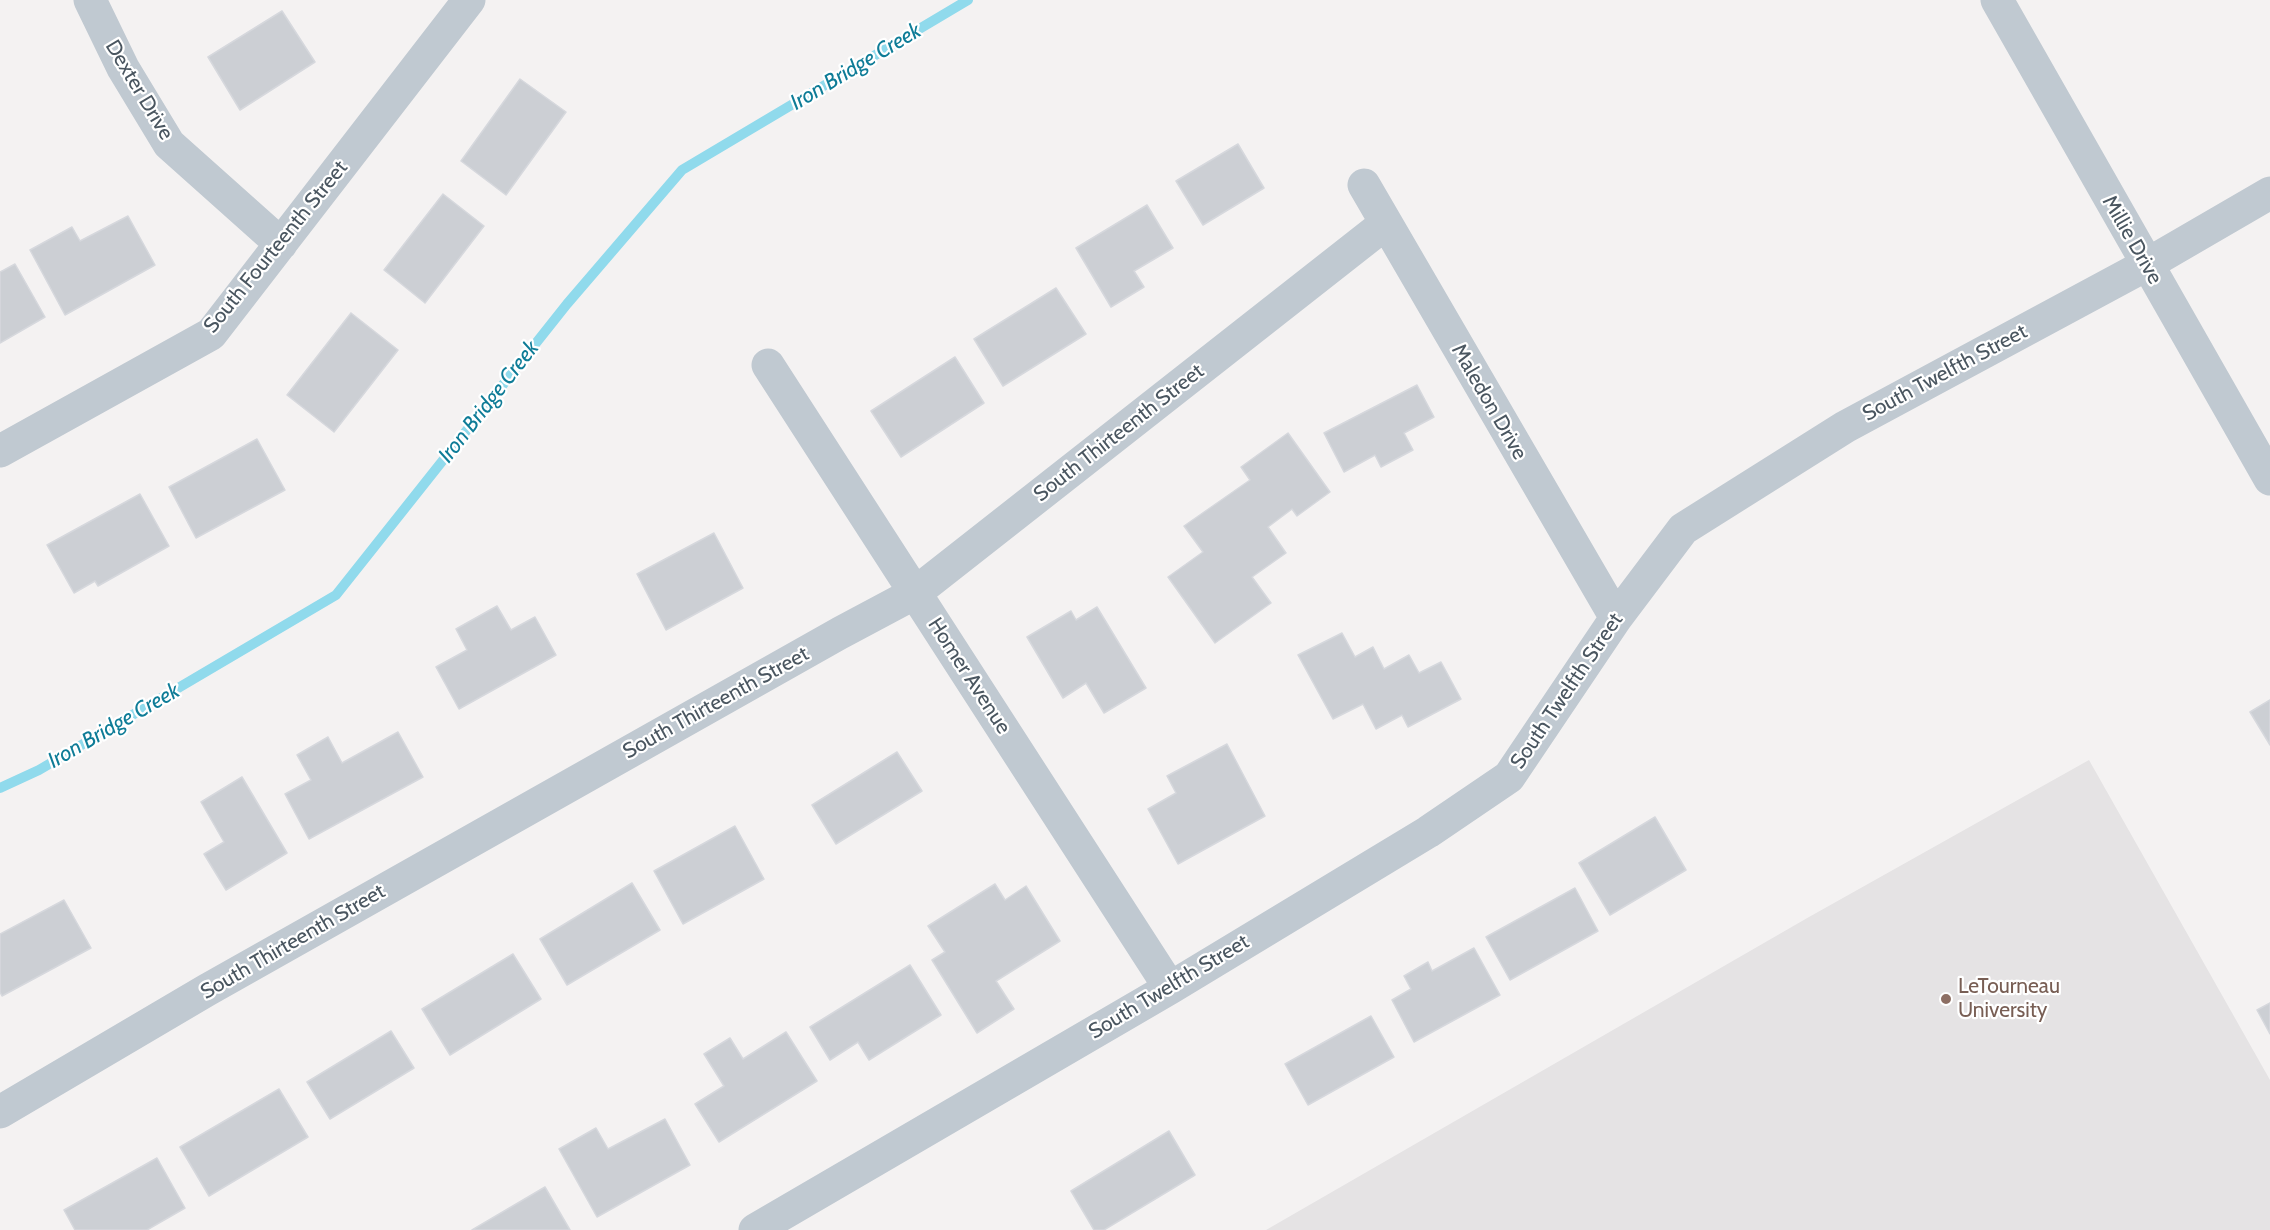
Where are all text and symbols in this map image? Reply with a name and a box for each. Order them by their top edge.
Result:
water label: Iron Bridge Creek [786,18,926,116]
street label: Dexter Drive [99,36,179,144]
street label: South Fourteenth Street [199,156,353,338]
street label: Millie Drive [2097,191,2167,289]
street label: South Twelfth Street [1858,319,2032,427]
water label: Iron Bridge Creek [433,336,545,468]
street label: Maledon Drive [1446,340,1532,464]
street label: South Thirteenth Street [1029,359,1209,507]
street label: South Twelfth Street [1506,608,1628,774]
street label: Homer Avenue [922,613,1016,739]
street label: South Thirteenth Street [619,641,813,765]
water label: Iron Bridge Creek [44,678,184,774]
street label: South Thirteenth Street [196,879,390,1005]
street label: South Twelfth Street [1084,929,1254,1045]
place label: LeTourneau University [1958,974,2060,1024]
marker: LeTourneau University [1939,992,1953,1006]

